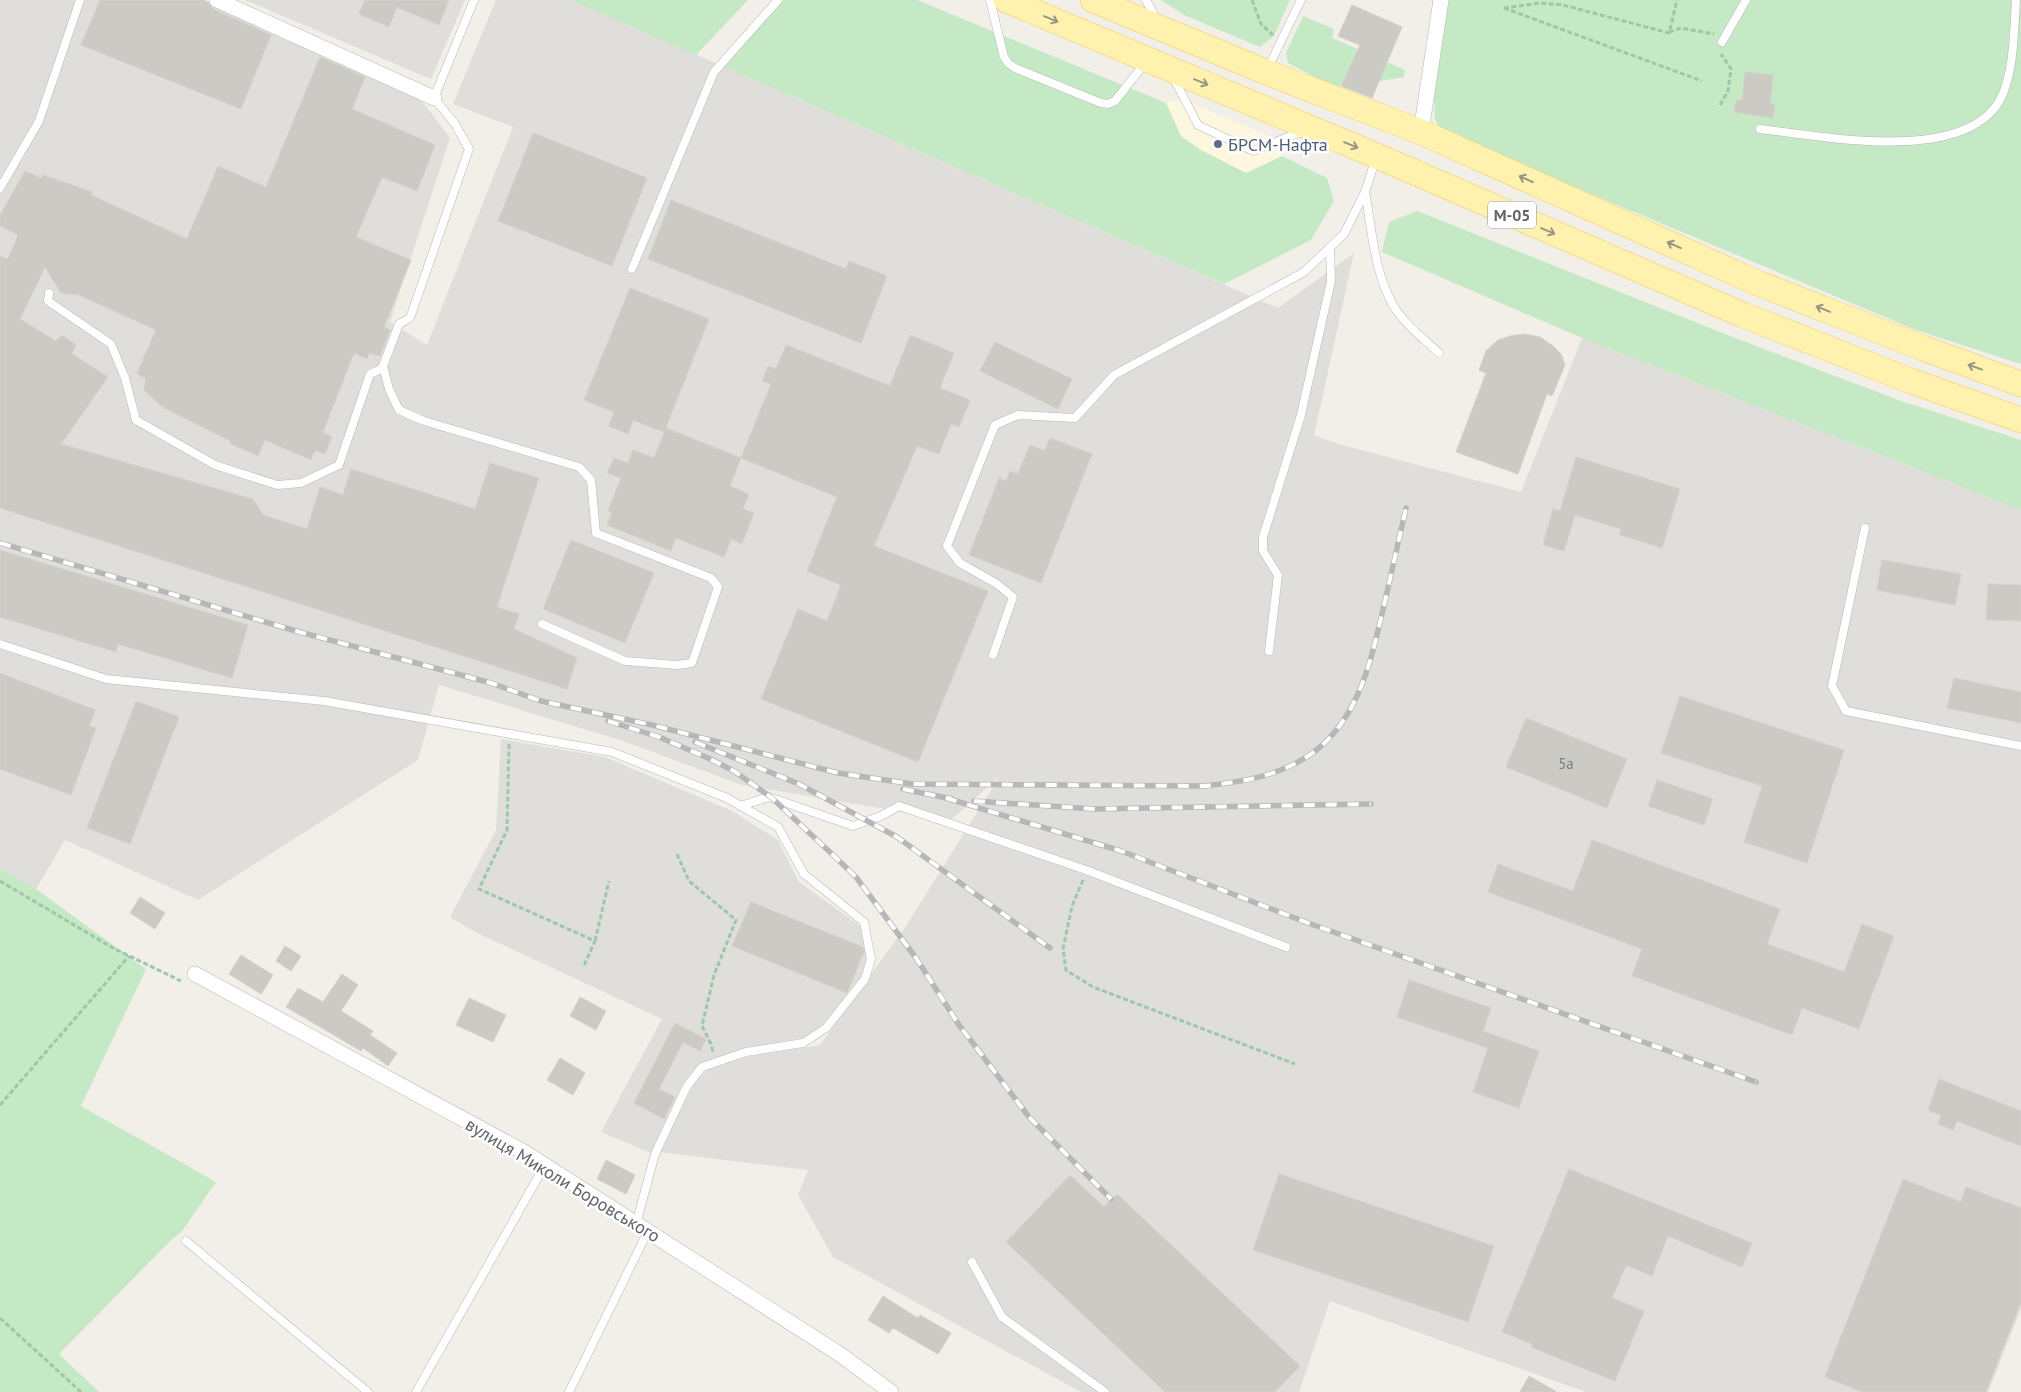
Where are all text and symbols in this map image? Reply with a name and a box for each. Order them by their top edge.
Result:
one-way arrow [1043,15,1058,25]
one-way arrow [1193,78,1208,88]
place label: БРСМ-Нафта [1228,133,1328,156]
marker: БРСМ-Нафта [1212,138,1224,150]
one-way arrow [1343,141,1358,151]
one-way arrow [1519,174,1534,183]
road number: М-05 [1488,202,1536,228]
one-way arrow [1540,226,1555,236]
one-way arrow [1667,240,1682,250]
one-way arrow [1816,304,1832,313]
one-way arrow [1968,362,1983,371]
house number: 5а [1558,754,1574,773]
street label: вулиця Миколи Боровського [461,1113,665,1247]

